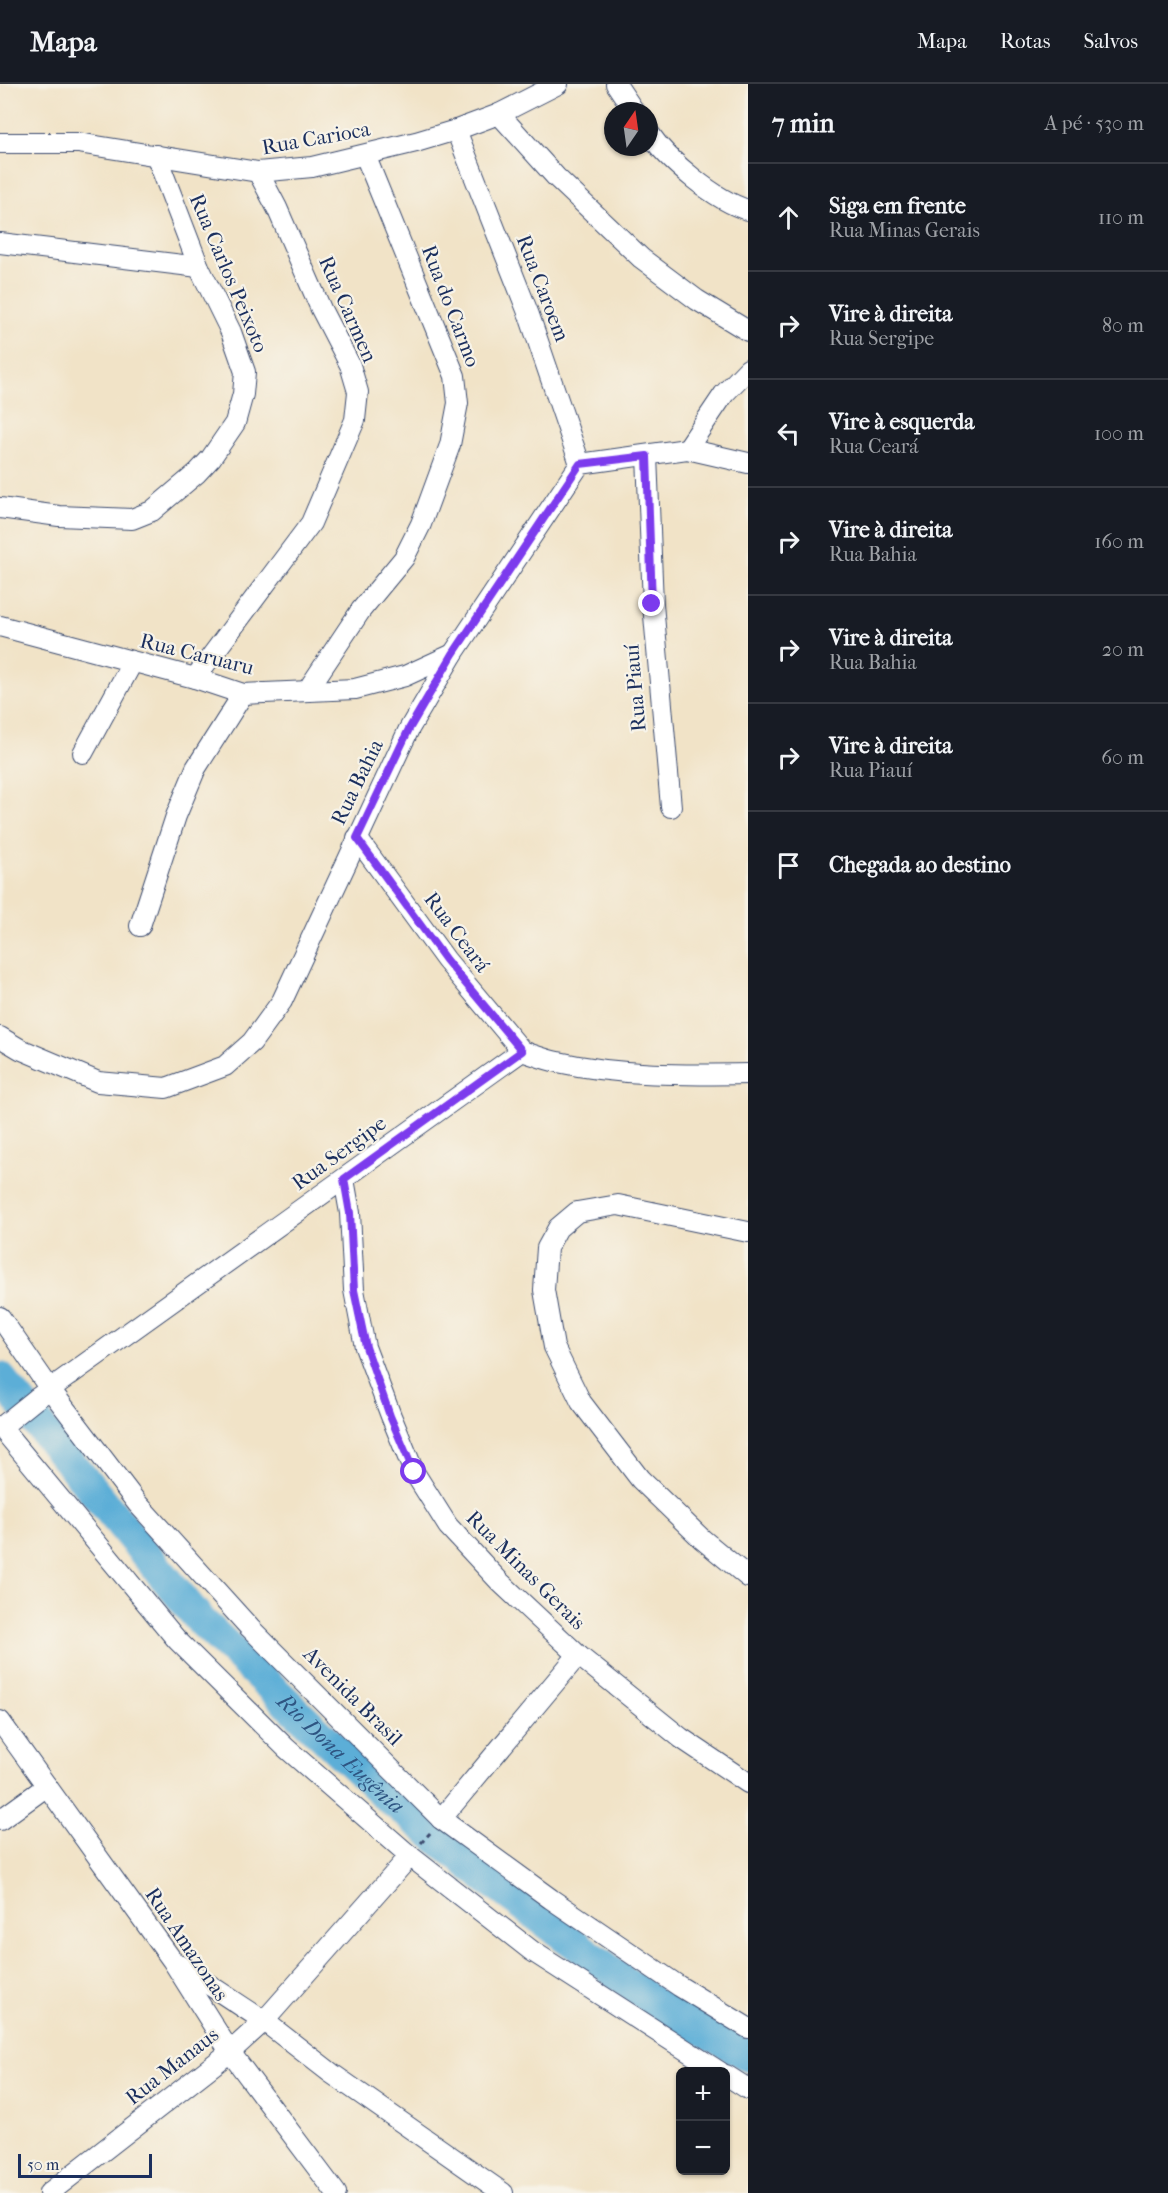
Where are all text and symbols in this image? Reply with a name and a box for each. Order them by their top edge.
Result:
text: Mapa [30,25,97,58]
text: Mapa [917,29,967,53]
text: Rotas [1000,29,1050,53]
text: Salvos [1083,29,1138,53]
north arrow [604,102,658,156]
text: 7 min [772,108,835,139]
text: A pé · 530 m [1045,112,1144,135]
street label: Rua Carioca [260,117,372,159]
street label: Rua Carlos Peixoto [185,190,273,356]
text: Siga em frente [829,193,966,219]
icon: ahead [772,201,805,234]
text: 110 m [1098,206,1144,229]
text: Rua Minas Gerais [829,219,980,242]
street label: Rua Caroem [512,231,574,345]
street label: Rua do Carmo [417,242,485,370]
street label: Rua Carmen [314,252,382,366]
text: Vire à direita [829,301,952,327]
icon: right [772,309,805,342]
text: 80 m [1102,314,1144,337]
text: Rua Sergipe [829,327,934,350]
text: Vire à esquerda [829,409,974,435]
icon: left [772,417,805,450]
text: 100 m [1094,422,1144,445]
text: Rua Ceará [829,435,918,458]
text: Vire à direita [829,517,952,543]
icon: right [772,525,805,558]
text: 160 m [1094,530,1144,553]
text: Rua Bahia [829,543,917,566]
route end [638,590,664,616]
text: Vire à direita [829,625,952,651]
street label: Rua Caruaru [138,628,256,680]
icon: right [772,633,805,666]
text: 20 m [1102,638,1144,661]
street label: Rua Piauí [619,643,651,733]
text: Rua Bahia [829,651,917,674]
text: Vire à direita [829,733,952,759]
street label: Rua Bahia [326,735,388,829]
icon: right [772,741,805,774]
text: 60 m [1101,746,1144,769]
text: Rua Piauí [829,759,912,782]
icon: arrive [772,849,805,882]
text: Chegada ao destino [829,852,1011,878]
street label: Rua Ceará [419,887,495,977]
street label: Rua Sergipe [287,1111,391,1195]
route start [400,1458,426,1484]
street label: Rua Minas Gerais [461,1505,591,1635]
street label: Avenida Brasil [298,1641,407,1750]
water label: Rio Dona Eugênia [270,1687,409,1820]
street label: Rua Amazonas [140,1883,234,2005]
street label: Rua Manaus [121,2022,223,2110]
map controls [676,2067,730,2175]
button: + [676,2067,730,2121]
button: − [676,2121,730,2175]
scale bar [18,2151,152,2178]
text: 50 m [27,2155,59,2174]

